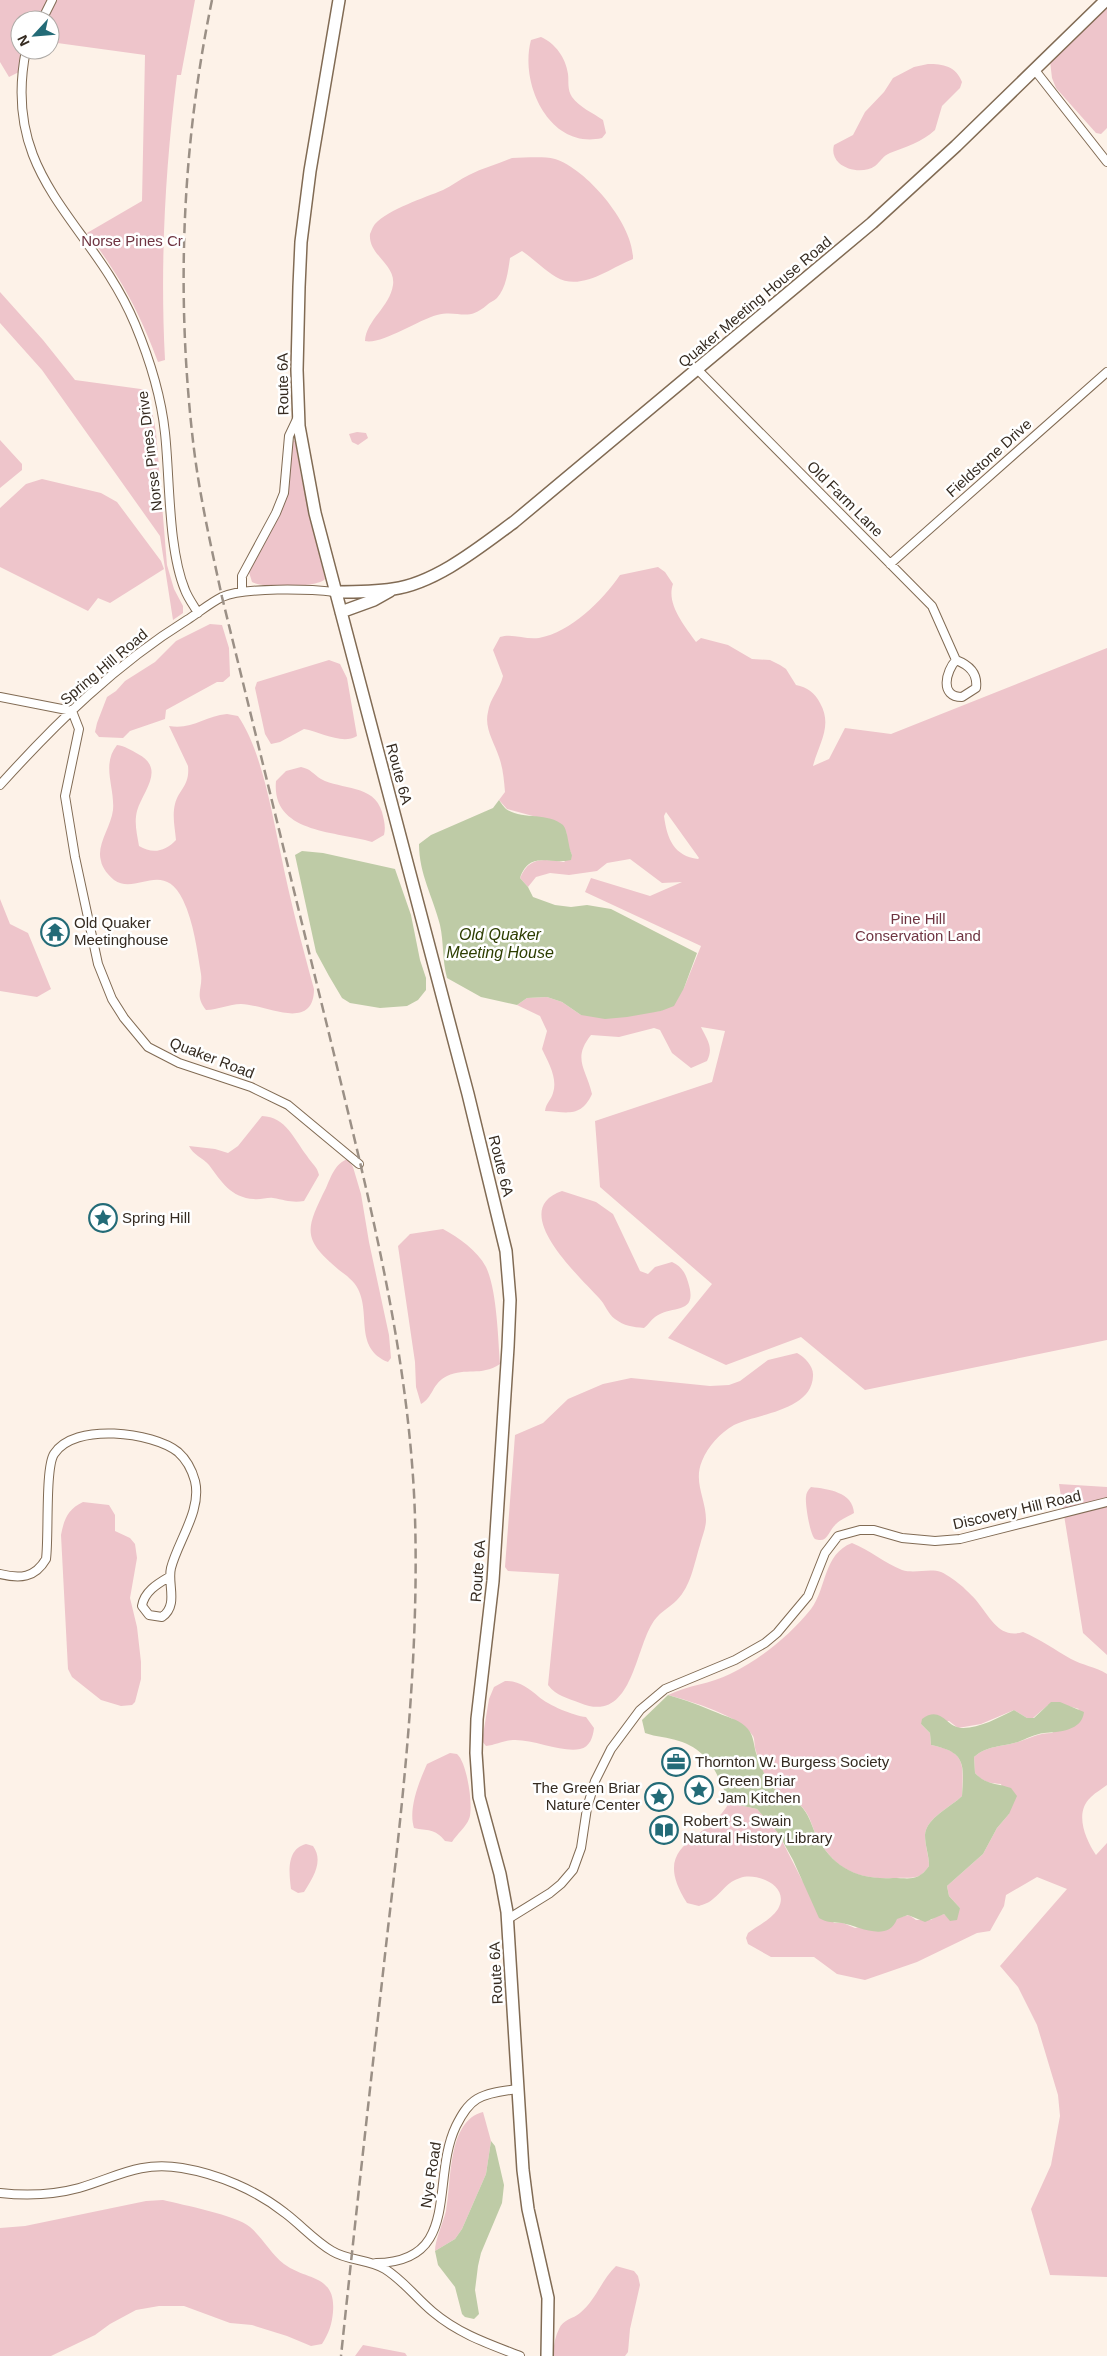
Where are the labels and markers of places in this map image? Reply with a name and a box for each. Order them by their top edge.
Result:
place label: Old Quaker Meetinghouse [74,914,168,948]
temple icon: Old Quaker Meetinghouse [40,917,70,947]
place icon: Spring Hill [88,1203,118,1233]
place label: Spring Hill [122,1209,190,1226]
office icon: Thornton W. Burgess Society [661,1747,691,1777]
place label: Thornton W. Burgess Society [695,1753,890,1770]
place label: Green Briar Jam Kitchen [718,1772,801,1806]
place icon: Green Briar Jam Kitchen [684,1775,714,1805]
place label: The Green Briar Nature Center [532,1779,640,1813]
place icon: The Green Briar Nature Center [644,1782,674,1812]
place label: Robert S. Swain Natural History Library [683,1812,833,1846]
library icon: Robert S. Swain Natural History Library [649,1815,679,1845]

